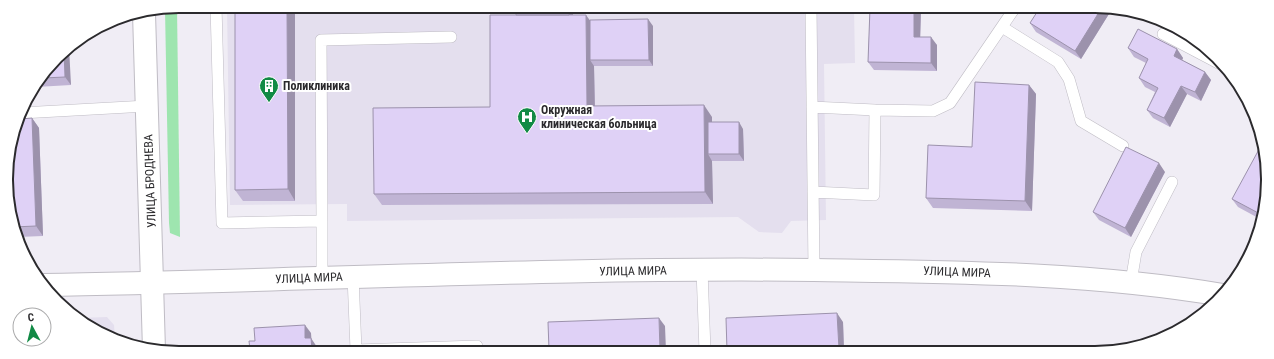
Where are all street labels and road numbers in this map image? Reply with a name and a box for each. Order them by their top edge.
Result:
street label: УЛИЦА БРОДНЕВА [141,134,159,228]
street label: УЛИЦА МИРА [599,263,667,279]
street label: УЛИЦА МИРА [923,264,991,280]
street label: УЛИЦА МИРА [275,270,343,286]

